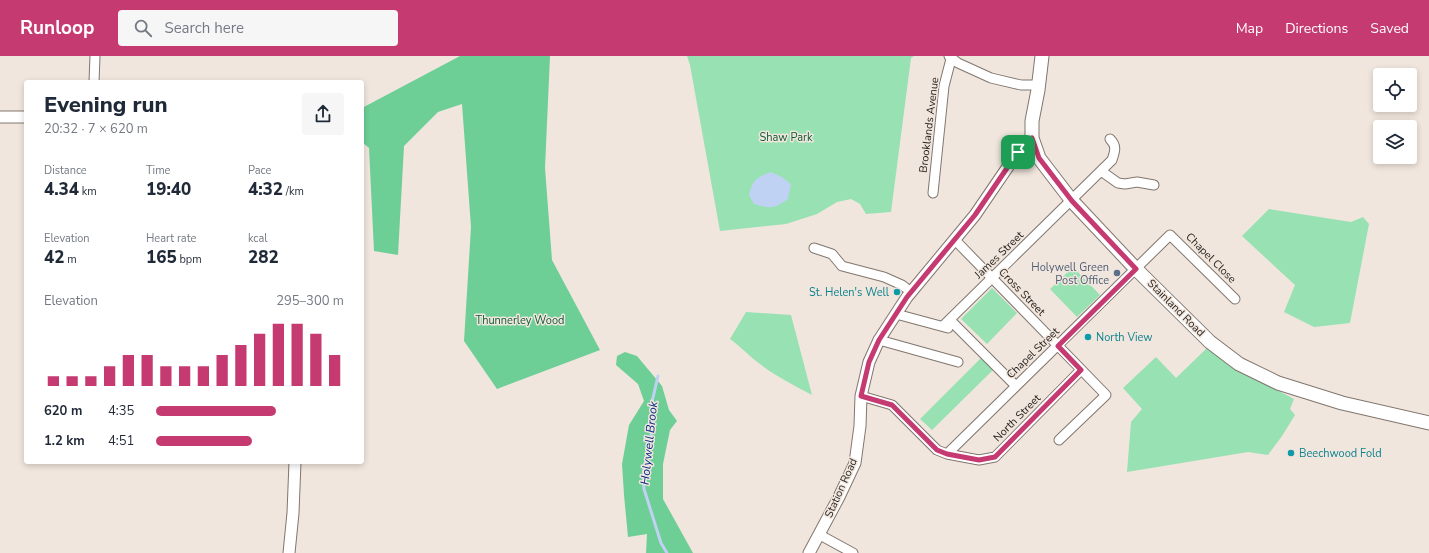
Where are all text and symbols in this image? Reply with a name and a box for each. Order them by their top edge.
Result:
search box [118,10,398,46]
text: Runloop [20,15,94,41]
icon: search [132,17,154,39]
text: Search here [164,18,244,38]
text: Map [1236,19,1263,38]
text: Directions [1285,19,1348,38]
text: Saved [1370,19,1409,38]
map controls [1373,68,1417,164]
button: locate [1373,68,1417,112]
street label: Brooklands Avenue [916,76,942,174]
text: Evening run [44,90,168,120]
button: share [302,93,344,135]
text: 20:32 · 7 × 620 m [44,120,148,138]
button: layers [1373,120,1417,164]
park label: Shaw Park [760,130,813,145]
pin [1001,135,1035,169]
icon: arrive [1007,141,1029,163]
text: Distance [44,163,87,178]
text: Time [146,163,170,178]
text: Pace [248,163,271,178]
text: 4.34 [44,178,79,201]
text: 19:40 [146,178,191,201]
text: 4:32 [248,178,283,201]
text: km [79,184,97,199]
text: /km [283,184,304,199]
street label: James Street [970,228,1027,283]
street label: Chapel Close [1182,229,1240,287]
text: Elevation [44,231,90,246]
text: Heart rate [146,231,196,246]
text: kcal [248,231,268,246]
text: 42 [44,246,64,269]
text: 165 [146,246,177,269]
text: 282 [248,246,279,269]
text: m [64,252,77,267]
text: bpm [177,252,202,267]
place label: Holywell Green Post Office [1031,260,1109,288]
street label: Cross Street [995,265,1049,319]
marker: Holywell Green Post Office [1112,268,1122,278]
street label: Stainland Road [1144,276,1208,340]
place label: St. Helen's Well [809,285,890,300]
marker: St. Helen's Well [892,287,902,297]
text: Elevation [44,292,98,310]
text: 295–300 m [276,292,344,310]
park label: Thunnerley Wood [476,313,564,328]
street label: Chapel Street [1003,324,1063,382]
place label: North View [1096,330,1153,345]
marker: North View [1083,332,1093,342]
street label: North Street [990,391,1044,445]
water label: Holywell Brook [637,399,661,486]
text: 620 m [44,402,82,420]
text: 4:35 [108,402,134,420]
text: 1.2 km [44,432,85,450]
text: 4:51 [108,432,134,450]
place label: Beechwood Fold [1299,446,1382,461]
marker: Beechwood Fold [1286,448,1296,458]
street label: Station Road [821,456,861,520]

